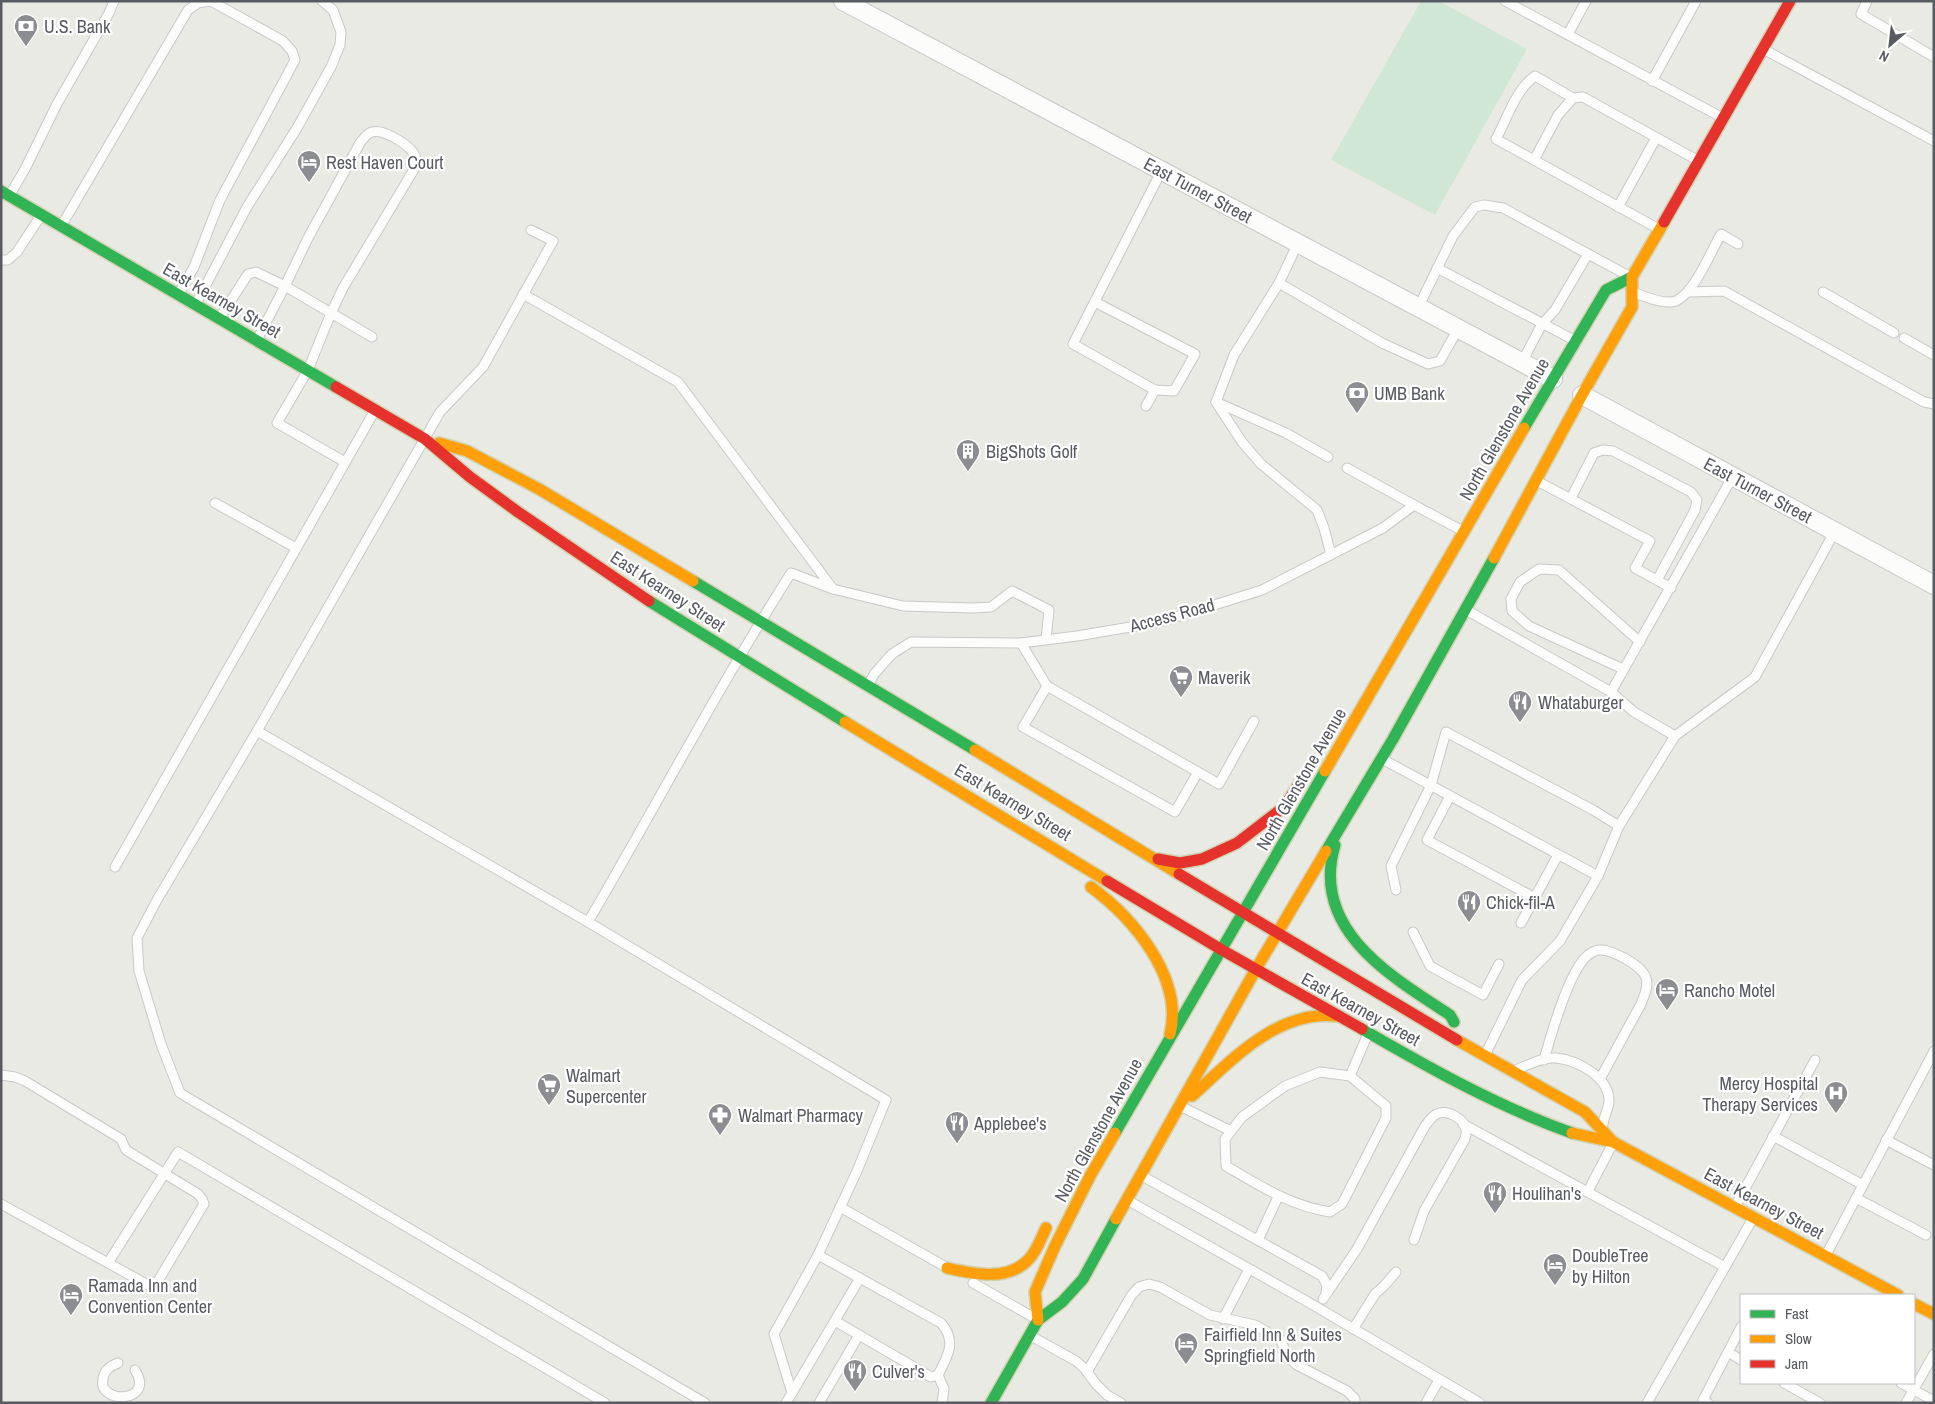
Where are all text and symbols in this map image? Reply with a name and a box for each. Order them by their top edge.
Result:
bank icon: U.S. Bank [13,13,39,47]
place label: U.S. Bank [44,14,111,39]
north arrow [1865,20,1915,70]
text: N [1876,47,1892,66]
hotel icon: Rest Haven Court [296,149,322,183]
place label: Rest Haven Court [326,150,443,175]
street label: East Turner Street [1140,151,1256,229]
street label: East Kearney Street [159,256,285,344]
street label: North Glenstone Avenue [1453,353,1555,505]
bank icon: UMB Bank [1344,380,1370,414]
place label: UMB Bank [1374,381,1445,406]
building icon: BigShots Golf [955,438,981,472]
place label: BigShots Golf [986,439,1078,464]
street label: East Turner Street [1700,451,1816,529]
street label: East Kearney Street [606,545,730,637]
street label: Access Road [1126,592,1217,639]
supermarket icon: Maverik [1168,664,1194,698]
place label: Maverik [1198,665,1251,690]
restaurant icon: Whataburger [1507,689,1533,723]
place label: Whataburger [1538,690,1623,715]
street label: North Glenstone Avenue [1250,703,1352,855]
street label: East Kearney Street [950,757,1076,847]
restaurant icon: Chick-fil-A [1456,889,1482,923]
place label: Chick-fil-A [1486,890,1555,915]
street label: East Kearney Street [1297,966,1425,1052]
hotel icon: Rancho Motel [1654,977,1680,1011]
place label: Rancho Motel [1684,978,1775,1003]
street label: North Glenstone Avenue [1048,1054,1148,1206]
place label: Walmart Supercenter [566,1063,646,1109]
place label: Mercy Hospital Therapy Services [1702,1071,1818,1117]
supermarket icon: Walmart Supercenter [536,1072,562,1106]
hospital icon: Mercy Hospital Therapy Services [1823,1080,1849,1114]
pharmacy icon: Walmart Pharmacy [707,1102,733,1136]
place label: Walmart Pharmacy [738,1103,864,1128]
restaurant icon: Applebee's [944,1110,970,1144]
place label: Applebee's [973,1111,1047,1136]
street label: East Kearney Street [1700,1161,1828,1245]
restaurant icon: Houlihan's [1482,1180,1508,1214]
place label: Houlihan's [1512,1181,1581,1206]
place label: DoubleTree by Hilton [1572,1243,1649,1289]
hotel icon: DoubleTree by Hilton [1542,1252,1568,1286]
place label: Ramada Inn and Convention Center [88,1273,212,1319]
hotel icon: Ramada Inn and Convention Center [58,1282,84,1316]
legend [1740,1294,1915,1384]
text: Fast [1785,1303,1809,1324]
place label: Fairfield Inn & Suites Springfield North [1204,1322,1342,1368]
text: Slow [1785,1328,1812,1349]
hotel icon: Fairfield Inn & Suites Springfield North [1173,1331,1199,1365]
text: Jam [1785,1353,1808,1374]
restaurant icon: Culver's [842,1358,868,1392]
place label: Culver's [872,1359,925,1384]

